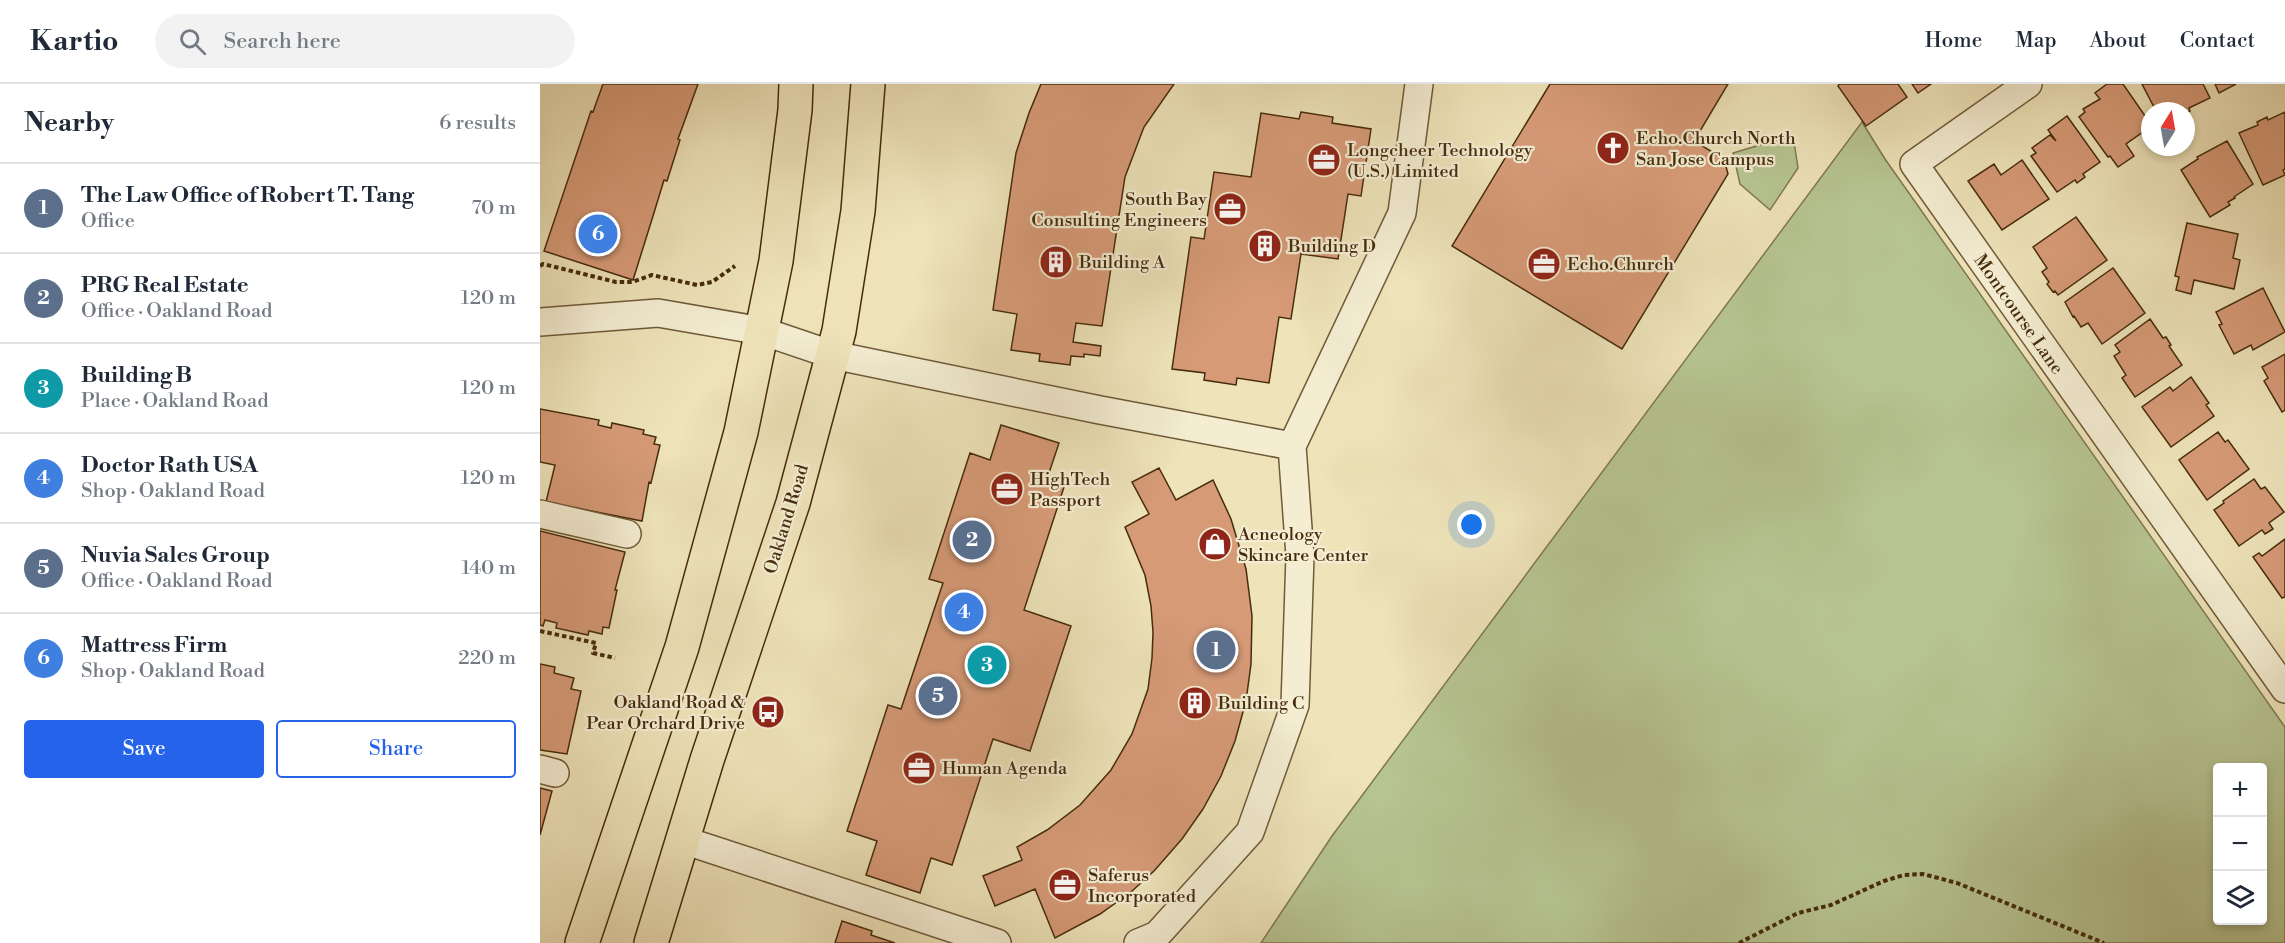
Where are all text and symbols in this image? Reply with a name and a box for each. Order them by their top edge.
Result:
search box [155,14,575,68]
text: Kartio [30,24,119,59]
icon: search [176,25,209,58]
text: Search here [224,28,341,55]
text: Home [1925,28,1982,54]
text: Map [2015,28,2057,54]
text: About [2090,28,2147,54]
text: Contact [2180,28,2255,54]
north arrow [2141,102,2195,156]
text: Nearby [24,107,114,139]
text: 6 results [439,111,516,136]
place label: Echo.Church North San Jose Campus [1636,127,1796,171]
church icon: Echo.Church North San Jose Campus [1595,130,1631,166]
place label: Longcheer Technology (U.S.) Limited [1347,139,1533,183]
office icon: Longcheer Technology (U.S.) Limited [1306,142,1342,178]
text: The Law Office of Robert T. Tang [81,182,414,209]
place label: South Bay Consulting Engineers [1031,188,1207,232]
office icon: South Bay Consulting Engineers [1212,191,1248,227]
text: 1 [39,196,48,221]
text: 70 m [472,196,516,221]
text: Office [81,209,135,234]
pin: 6 [578,212,618,256]
building icon: Building D [1247,228,1283,264]
place label: Building D [1287,235,1376,258]
building icon: Building A [1038,244,1074,280]
office icon: Echo.Church [1526,246,1562,282]
street label: Montcourse Lane [1969,250,2069,379]
place label: Building A [1078,251,1166,274]
place label: Echo.Church [1567,253,1674,276]
text: PRG Real Estate [81,272,249,299]
text: 2 [37,286,50,311]
text: 120 m [461,286,516,311]
text: Office · Oakland Road [81,299,272,324]
text: Building B [81,362,192,389]
text: 3 [37,376,50,401]
text: 120 m [461,376,516,401]
text: Place · Oakland Road [81,389,269,414]
text: Doctor Rath USA [81,452,258,479]
street label: Oakland Road [759,461,814,577]
text: 4 [37,466,50,491]
text: 120 m [461,466,516,491]
place label: HighTech Passport [1030,468,1110,512]
office icon: HighTech Passport [989,471,1025,507]
text: Shop · Oakland Road [81,479,265,504]
your location [1457,510,1486,539]
pin: 2 [952,518,992,562]
place label: Acneology Skincare Center [1237,523,1369,567]
shop icon: Acneology Skincare Center [1197,526,1233,562]
text: Nuvia Sales Group [81,542,270,569]
text: 5 [37,556,50,581]
text: 140 m [461,556,516,581]
text: Office · Oakland Road [81,569,272,594]
pin: 4 [944,590,984,634]
pin: 1 [1196,628,1236,672]
text: Mattress Firm [81,632,227,659]
pin: 3 [968,642,1006,688]
text: 6 [37,646,50,671]
text: 220 m [458,646,516,671]
text: Shop · Oakland Road [81,659,265,684]
pin: 5 [918,674,958,718]
building icon: Building C [1177,685,1213,721]
place label: Oakland Road & Pear Orchard Drive [586,691,746,735]
place label: Building C [1217,692,1304,715]
bus stop icon: Oakland Road & Pear Orchard Drive [750,694,786,730]
button: Save [24,720,264,778]
button: Share [276,720,516,778]
office icon: Human Agenda [901,750,937,786]
place label: Human Agenda [942,757,1068,780]
map controls [2213,763,2267,925]
button: + [2213,763,2267,817]
button: − [2213,817,2267,871]
place label: Saferus Incorporated [1088,864,1197,908]
office icon: Saferus Incorporated [1047,867,1083,903]
button: layers [2213,871,2267,925]

